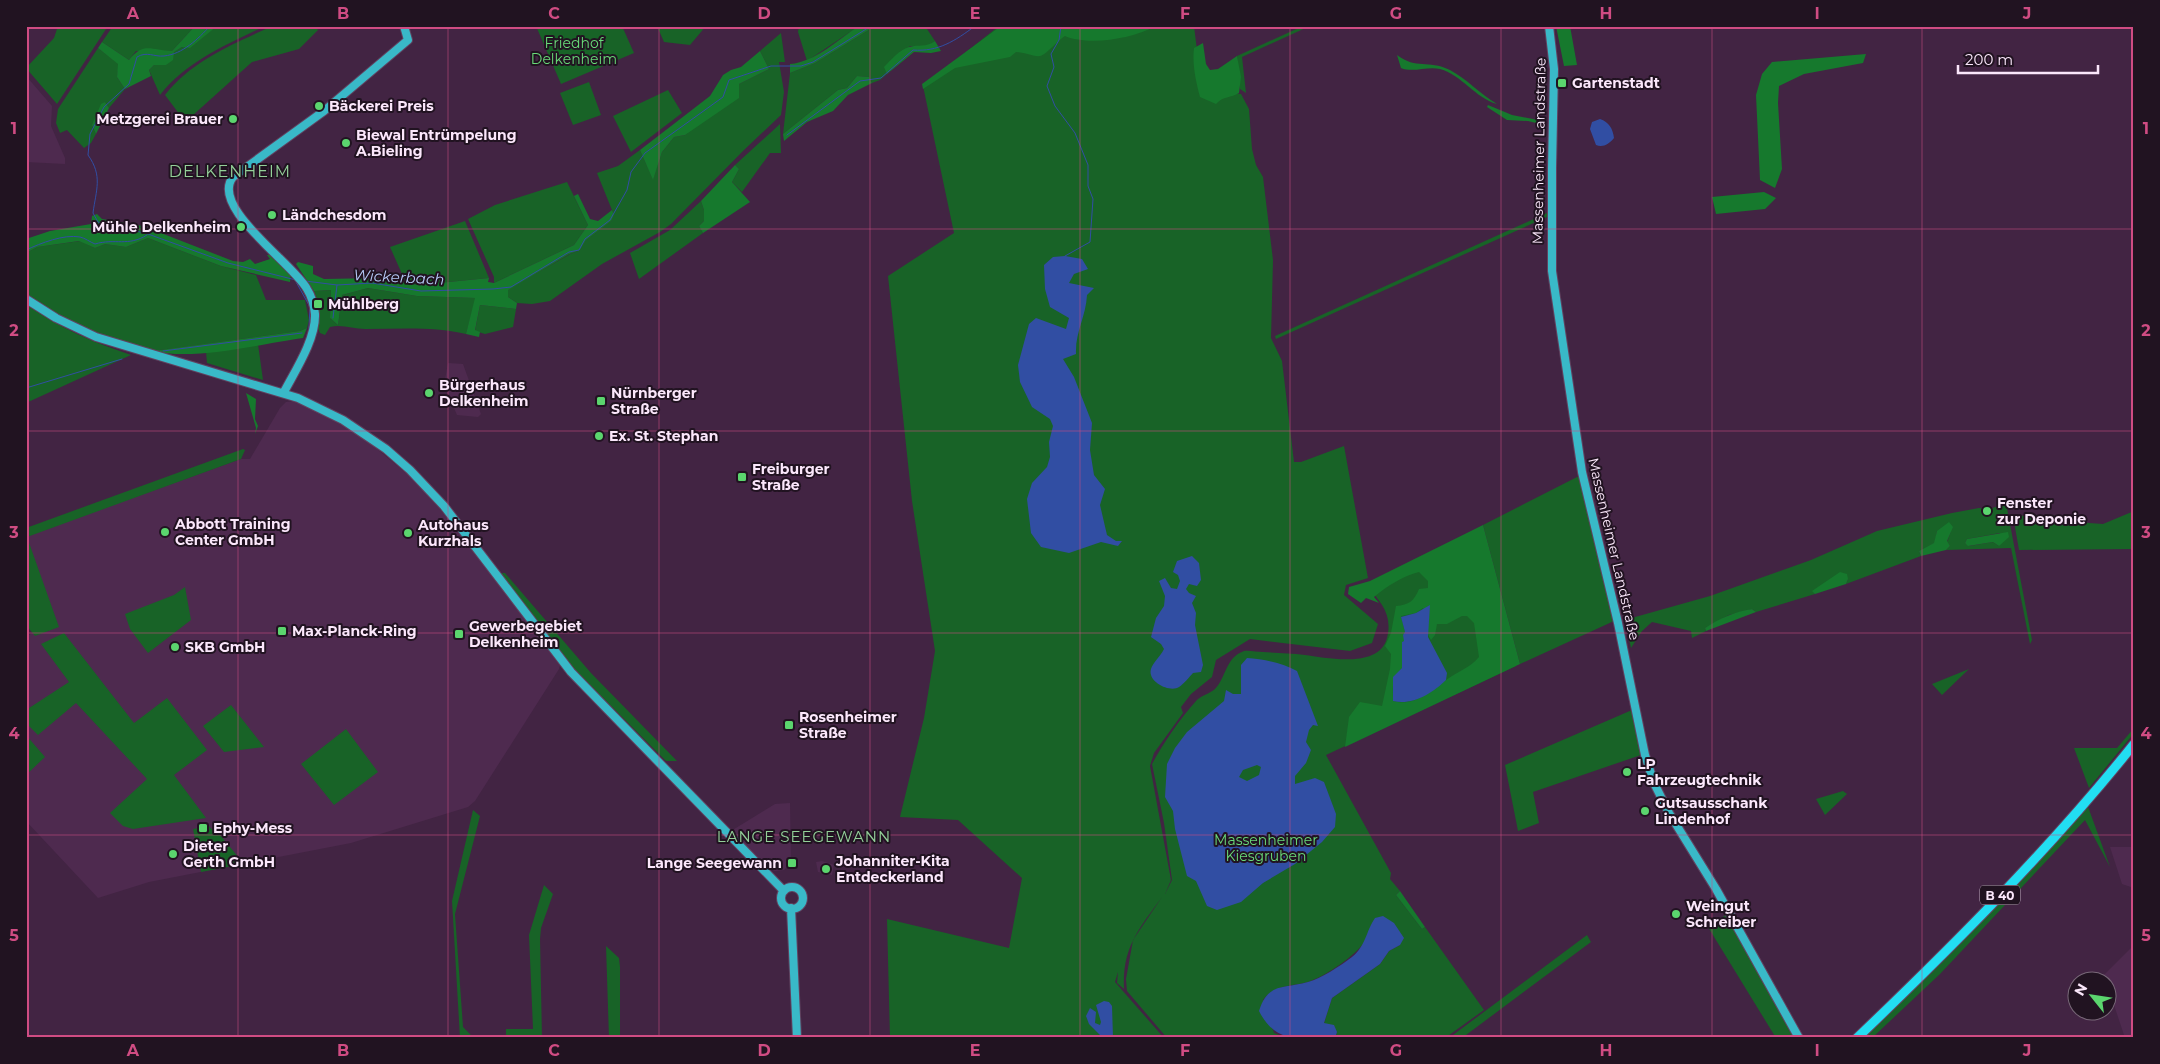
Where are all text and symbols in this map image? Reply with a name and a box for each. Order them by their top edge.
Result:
text: A [126,4,140,23]
text: B [337,4,349,23]
text: C [548,4,560,23]
text: D [757,4,771,23]
text: E [970,4,980,23]
text: F [1180,4,1190,23]
text: G [1390,4,1402,23]
text: H [1600,4,1612,23]
text: I [1814,4,1820,23]
text: J [2022,4,2031,23]
park label: Friedhof Delkenheim [531,34,617,68]
scale bar [1958,42,2098,74]
text: 200 m [1965,50,2013,69]
street label: Massenheimer Landstraße [1528,58,1550,244]
place label: Gartenstadt [1572,74,1660,92]
marker: Gartenstadt [1556,77,1568,89]
place label: Bäckerei Preis [329,97,434,115]
marker: Bäckerei Preis [313,100,325,112]
place label: Metzgerei Brauer [96,110,223,128]
marker: Metzgerei Brauer [227,113,239,125]
text: 1 [11,119,17,138]
text: 1 [2143,119,2149,138]
place label: Biewal Entrümpelung A.Bieling [355,126,517,160]
marker: Biewal Entrümpelung A.Bieling [340,137,352,149]
district label: DELKENHEIM [169,162,291,181]
place label: Ländchesdom [282,206,386,224]
marker: Ländchesdom [266,209,278,221]
place label: Mühle Delkenheim [92,218,231,236]
marker: Mühle Delkenheim [235,221,247,233]
water label: Wickerbach [353,265,445,289]
place label: Mühlberg [328,295,399,313]
marker: Mühlberg [312,298,324,310]
text: 2 [9,321,19,340]
text: 2 [2141,321,2151,340]
place label: Bürgerhaus Delkenheim [439,376,528,410]
place label: Nürnberger Straße [611,384,697,418]
marker: Bürgerhaus Delkenheim [423,387,435,399]
marker: Nürnberger Straße [595,395,607,407]
place label: Ex. St. Stephan [609,427,718,445]
marker: Ex. St. Stephan [593,430,605,442]
street label: Massenheimer Landstraße [1584,456,1644,642]
place label: Freiburger Straße [752,460,830,494]
marker: Freiburger Straße [736,471,748,483]
place label: Fenster zur Deponie [1997,494,2086,528]
marker: Fenster zur Deponie [1981,505,1993,517]
place label: Abbott Training Center GmbH [174,515,290,549]
place label: Autohaus Kurzhals [417,516,489,550]
text: 3 [8,523,19,542]
text: 3 [2140,523,2151,542]
marker: Abbott Training Center GmbH [159,526,171,538]
marker: Autohaus Kurzhals [402,527,414,539]
place label: Gewerbegebiet Delkenheim [469,617,582,651]
place label: Max-Planck-Ring [292,622,417,640]
marker: Max-Planck-Ring [276,625,288,637]
marker: Gewerbegebiet Delkenheim [453,628,465,640]
place label: SKB GmbH [185,638,265,656]
marker: SKB GmbH [169,641,181,653]
place label: Rosenheimer Straße [799,708,897,742]
marker: Rosenheimer Straße [783,719,795,731]
text: 4 [8,724,20,743]
text: 4 [2140,724,2152,743]
place label: LP Fahrzeugtechnik [1637,755,1762,789]
marker: LP Fahrzeugtechnik [1621,766,1633,778]
place label: Gutsausschank Lindenhof [1655,794,1768,828]
marker: Gutsausschank Lindenhof [1639,805,1651,817]
place label: Ephy-Mess [213,819,293,837]
marker: Ephy-Mess [197,822,209,834]
district label: LANGE SEEGEWANN [717,827,891,846]
park label: Massenheimer Kiesgruben [1214,831,1318,865]
place label: Dieter Gerth GmbH [183,837,275,871]
marker: Dieter Gerth GmbH [167,848,179,860]
place label: Johanniter-Kita Entdeckerland [835,852,950,886]
place label: Lange Seegewann [647,854,782,872]
marker: Lange Seegewann [786,857,798,869]
marker: Johanniter-Kita Entdeckerland [820,863,832,875]
road number: B 40 [1980,886,2020,904]
place label: Weingut Schreiber [1686,897,1756,931]
marker: Weingut Schreiber [1670,908,1682,920]
text: 5 [9,926,19,945]
text: 5 [2141,926,2151,945]
north arrow [2068,972,2118,1022]
text: N [2070,980,2091,999]
text: A [126,1041,140,1060]
text: B [337,1041,349,1060]
text: C [548,1041,560,1060]
text: D [757,1041,771,1060]
text: E [970,1041,980,1060]
text: F [1180,1041,1190,1060]
text: G [1390,1041,1402,1060]
text: H [1600,1041,1612,1060]
text: I [1814,1041,1820,1060]
text: J [2022,1041,2031,1060]

